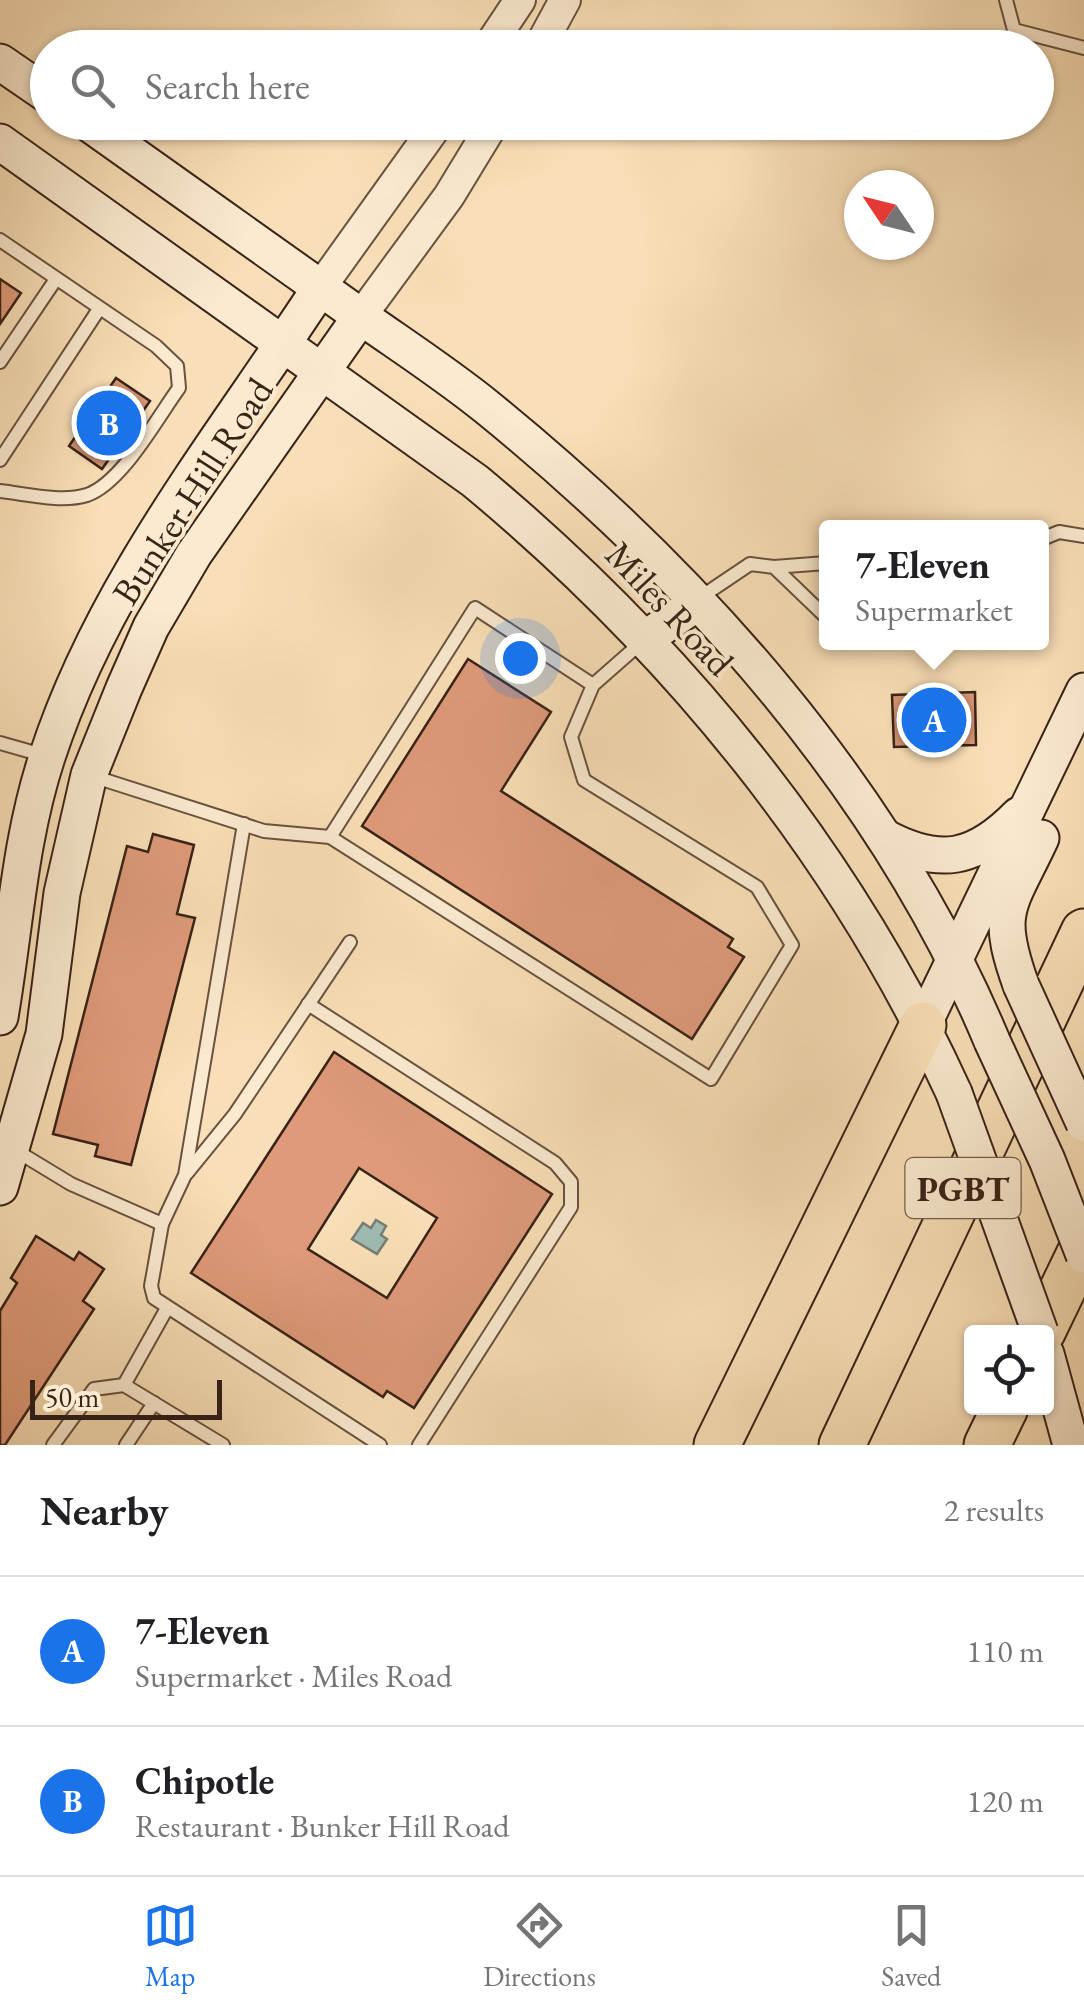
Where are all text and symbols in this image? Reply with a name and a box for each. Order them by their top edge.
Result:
search box [30,30,1054,140]
icon: search [65,58,120,113]
text: Search here [145,61,310,110]
north arrow [844,170,934,260]
street label: Bunker Hill Road [102,369,282,613]
pin: B [76,386,142,460]
popup [819,520,1049,650]
street label: Miles Road [595,530,745,686]
text: 7-Eleven [855,540,990,589]
text: Supermarket [855,589,1013,631]
your location [495,633,546,684]
pin: A [902,682,966,758]
road number: PGBT [906,1158,1020,1218]
map controls [964,1325,1054,1415]
button: locate [964,1325,1054,1415]
scale bar [30,1375,222,1420]
text: 50 m [45,1379,99,1415]
text: Nearby [40,1483,169,1538]
text: 2 results [944,1489,1044,1531]
text: 7-Eleven [135,1606,270,1655]
text: A [61,1630,84,1672]
text: 110 m [967,1630,1044,1672]
text: Supermarket · Miles Road [135,1655,452,1697]
text: Chipotle [135,1756,274,1805]
text: B [62,1780,83,1822]
text: 120 m [967,1780,1044,1822]
text: Restaurant · Bunker Hill Road [135,1805,510,1847]
tab: Map [143,1898,198,1994]
tab: Directions [483,1898,596,1994]
tab: Saved [881,1898,941,1994]

